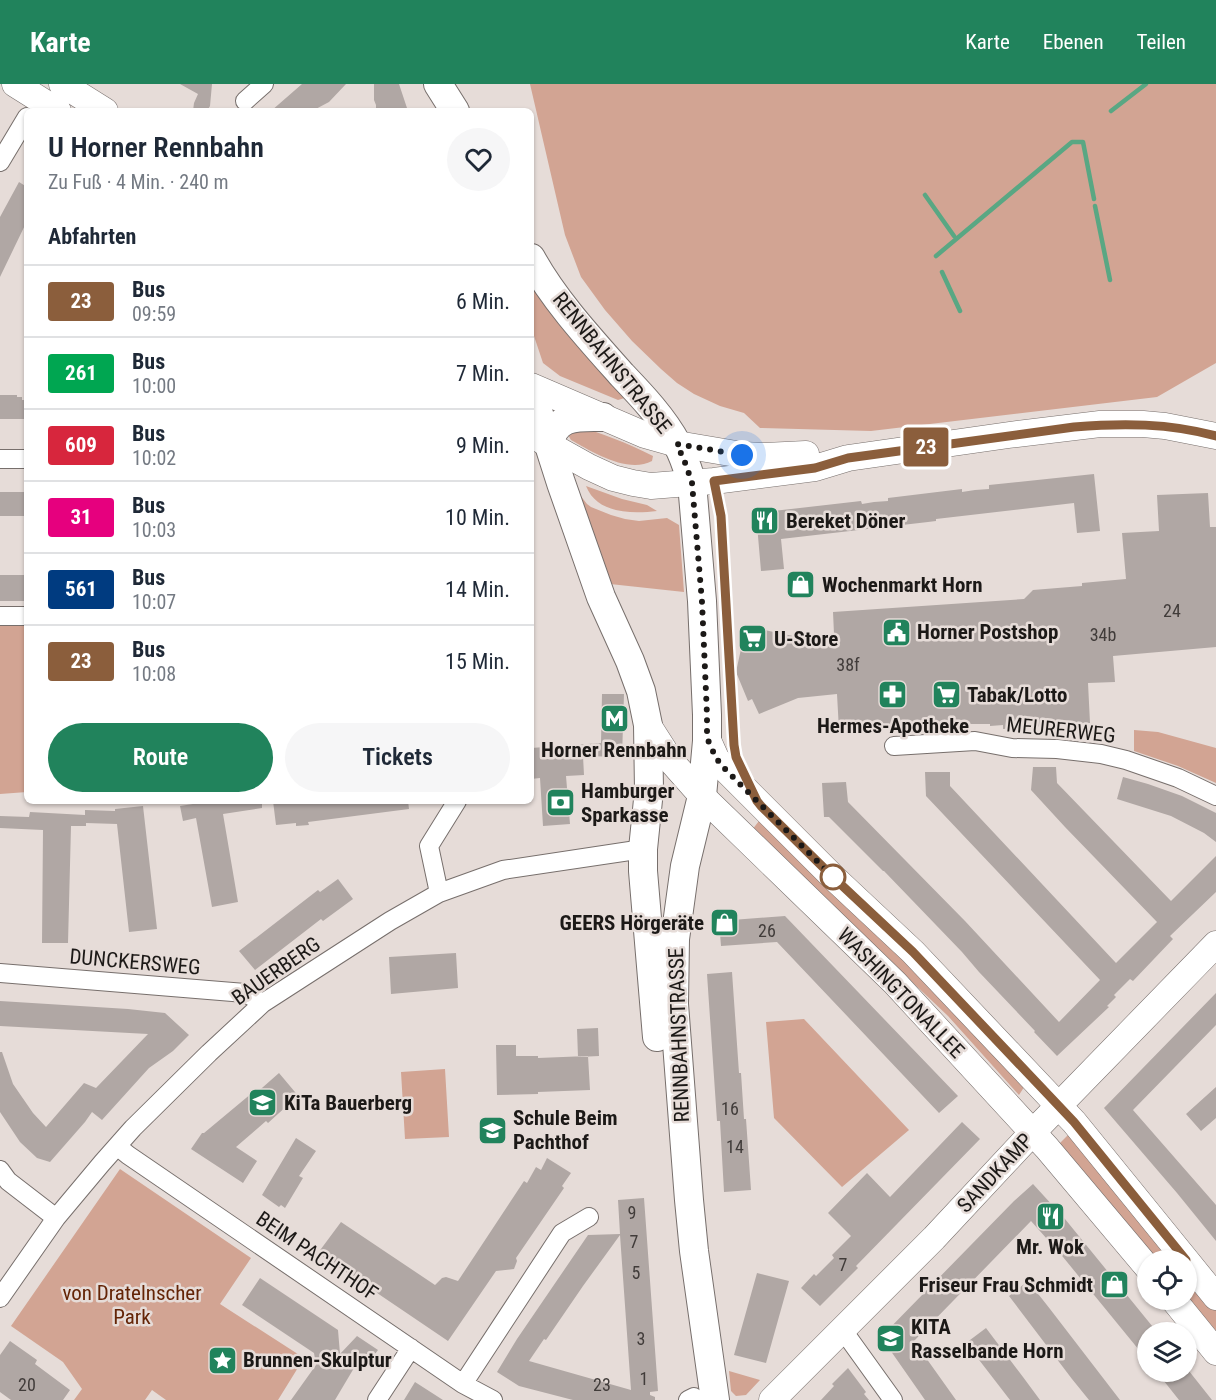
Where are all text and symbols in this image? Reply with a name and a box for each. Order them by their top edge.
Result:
text: Karte [30,26,91,59]
text: Karte [965,30,1010,54]
text: Ebenen [1043,30,1104,54]
text: Teilen [1137,30,1186,54]
button: heart [447,128,510,191]
text: U Horner Rennbahn [48,131,264,164]
text: Zu Fuß · 4 Min. · 240 m [48,170,229,194]
text: Abfahrten [48,224,136,249]
text: Bus [132,277,165,302]
street label: RENNBAHNSTRASSE [548,288,676,438]
text: 23 [70,289,92,313]
text: 6 Min. [456,289,510,314]
text: 09:59 [132,302,176,326]
text: Bus [132,349,165,374]
text: 261 [65,361,97,385]
text: 7 Min. [456,361,510,386]
text: 10:00 [132,374,176,398]
text: Bus [132,421,165,446]
line badge: 23 [899,428,953,466]
text: 609 [65,433,97,457]
text: 9 Min. [456,433,510,458]
text: 23 [915,435,937,459]
your location [727,440,757,470]
text: 10:02 [132,446,176,470]
text: Bus [132,493,165,518]
text: 31 [70,505,92,529]
text: 10 Min. [445,505,510,530]
restaurant icon: Bereket Döner [749,505,781,537]
place label: Bereket Döner [786,509,905,533]
text: 10:03 [132,518,176,542]
text: Bus [132,565,165,590]
shop icon: Wochenmarkt Horn [785,569,817,601]
place label: Wochenmarkt Horn [822,573,983,597]
text: 561 [65,577,97,601]
text: 14 Min. [445,577,510,602]
text: 10:07 [132,590,176,614]
house number: 24 [1163,600,1181,621]
public building icon: Horner Postshop [880,616,912,648]
place label: Horner Postshop [917,620,1058,644]
supermarket icon: U-Store [737,623,769,655]
house number: 34b [1090,624,1116,645]
place label: U-Store [774,627,838,651]
text: Bus [132,637,165,662]
text: 23 [70,649,92,673]
text: 15 Min. [445,649,510,674]
house number: 38f [836,654,860,675]
text: 10:08 [132,662,176,686]
pharmacy icon: Hermes-Apotheke [877,679,909,711]
supermarket icon: Tabak/Lotto [930,679,962,711]
place label: Tabak/Lotto [967,683,1067,707]
metro station icon: Horner Rennbahn [598,703,630,735]
street label: MEURERWEG [1005,712,1117,748]
place label: Hermes-Apotheke [817,714,969,738]
button: Route [48,723,273,792]
button: Tickets [285,723,510,792]
place label: Horner Rennbahn [541,738,687,762]
place label: Hamburger Sparkasse [581,779,674,827]
bank icon: Hamburger Sparkasse [544,787,576,819]
unlabelled marker [820,864,846,890]
shop icon: GEERS Hörgeräte [709,907,741,939]
place label: GEERS Hörgeräte [560,911,704,935]
house number: 26 [758,920,776,941]
street label: WASHINGTONALLEE [833,923,969,1063]
street label: BAUERBERG [227,932,325,1010]
street label: DUNCKERSWEG [68,944,202,980]
street label: RENNBAHNSTRASSE [664,947,694,1123]
school or university icon: KiTa Bauerberg [247,1087,279,1119]
place label: KiTa Bauerberg [284,1091,412,1115]
house number: 16 [721,1098,739,1119]
place label: Schule Beim Pachthof [513,1106,618,1154]
school or university icon: Schule Beim Pachthof [476,1114,508,1146]
street label: SANDKAMP [952,1129,1038,1217]
house number: 14 [726,1136,744,1157]
restaurant icon: Mr. Wok [1034,1200,1066,1232]
house number: 9 [628,1202,636,1223]
street label: BEIM PACHTHOF [252,1207,382,1305]
house number: 7 [630,1231,639,1252]
place label: Mr. Wok [1016,1235,1085,1259]
map controls [1137,1250,1197,1382]
button: locate [1137,1250,1197,1310]
house number: 7 [839,1254,848,1275]
house number: 5 [632,1262,641,1283]
shop icon: Friseur Frau Schmidt [1098,1269,1130,1301]
place label: Friseur Frau Schmidt [919,1273,1093,1297]
park label: von Dratelnscher Park [62,1281,202,1329]
place label: KITA Rasselbande Horn [911,1315,1063,1363]
button: layers [1137,1322,1197,1382]
school or university icon: KITA Rasselbande Horn [874,1323,906,1355]
house number: 3 [637,1328,645,1349]
place icon: Brunnen-Skulptur [206,1344,238,1376]
place label: Brunnen-Skulptur [243,1348,392,1372]
house number: 1 [640,1368,648,1389]
house number: 20 [18,1374,36,1395]
house number: 23 [593,1374,611,1395]

